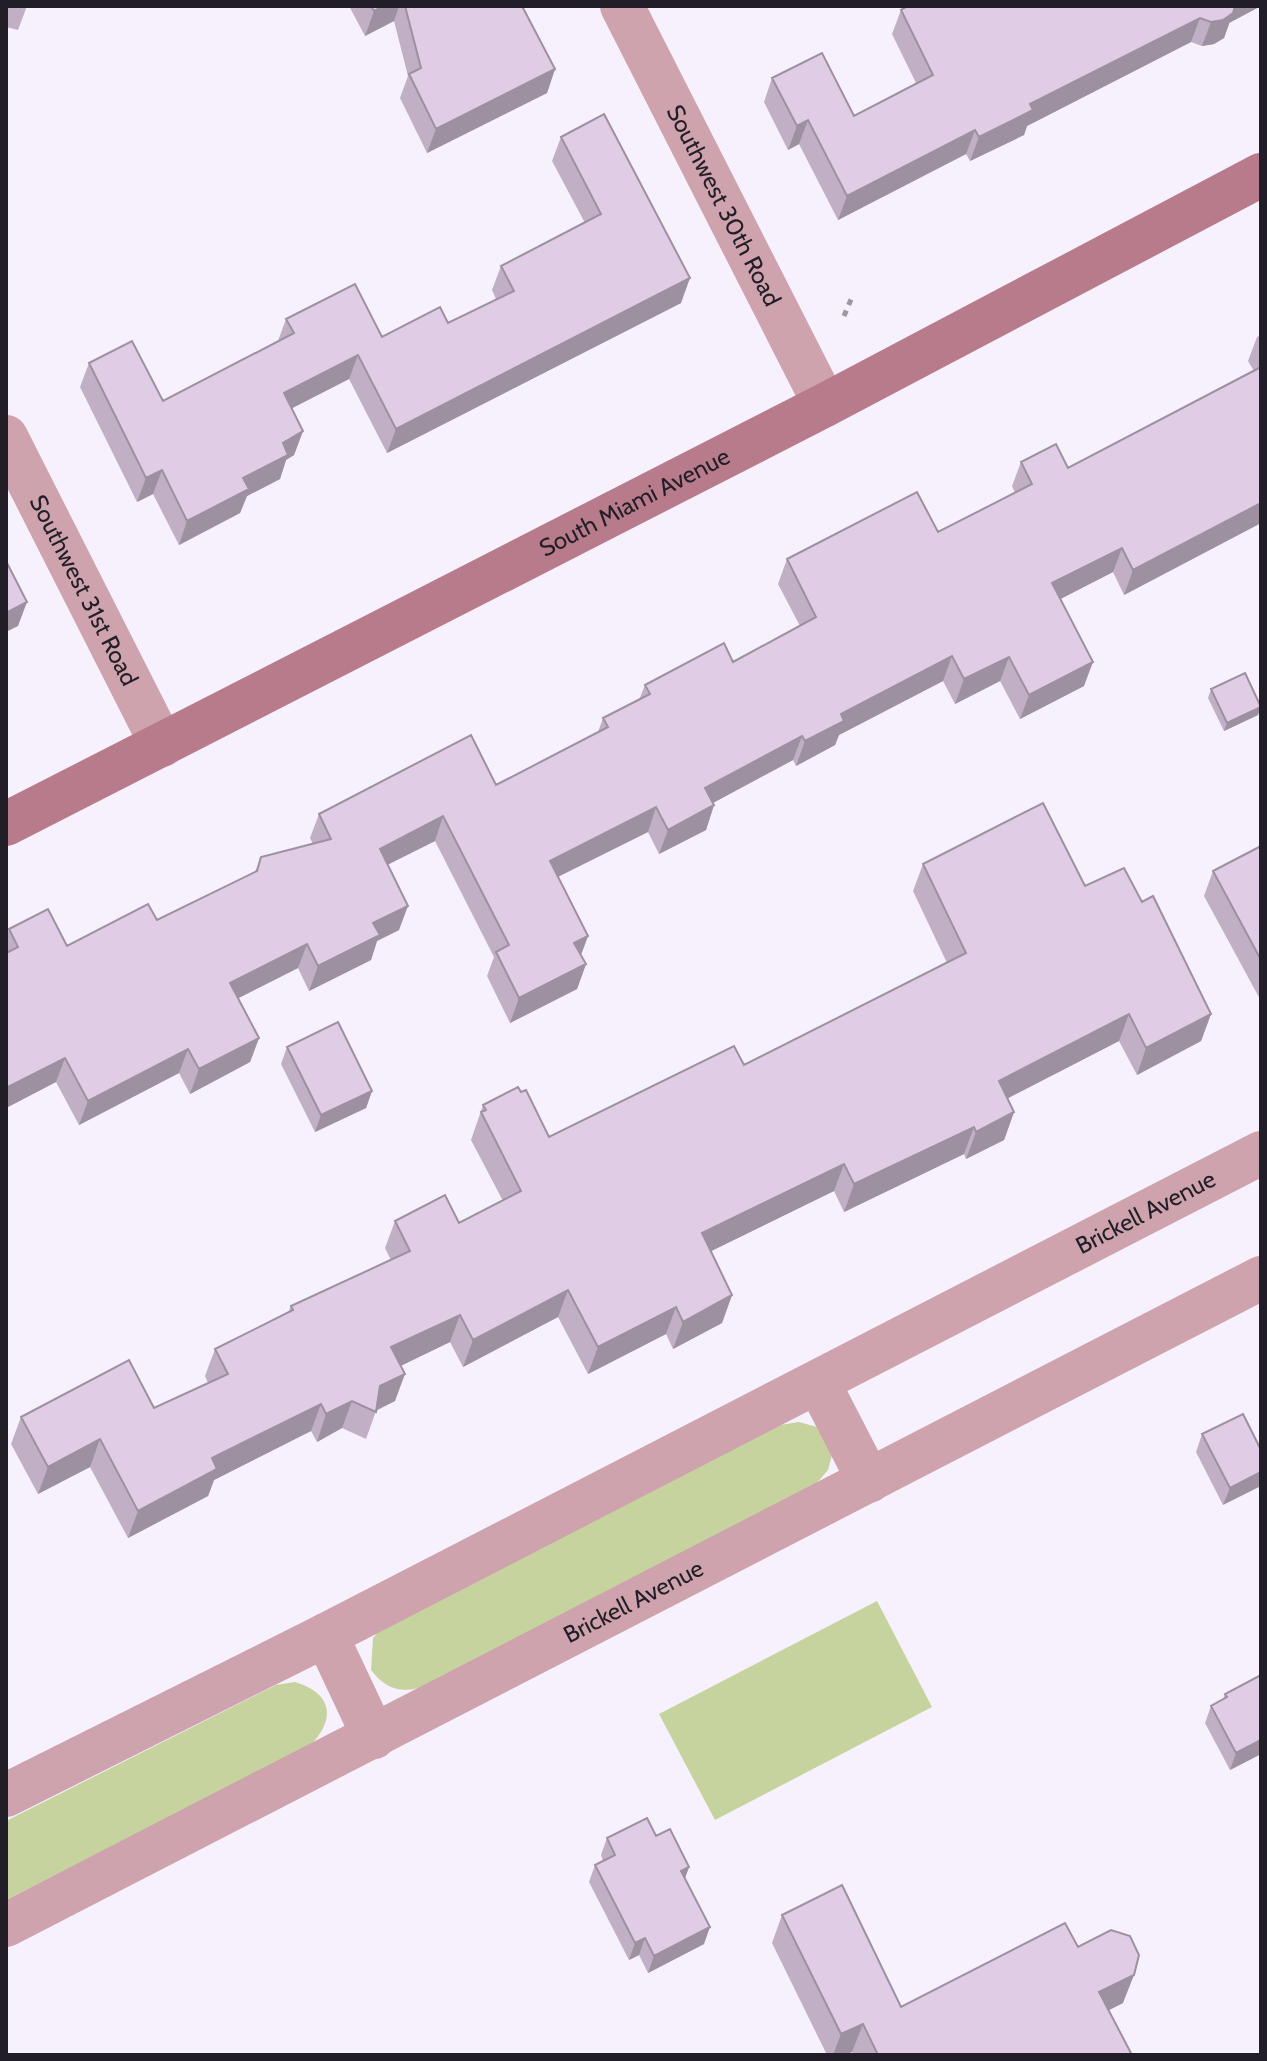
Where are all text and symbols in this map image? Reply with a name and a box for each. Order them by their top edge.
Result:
street label: Southwest 30th Road [661,100,787,311]
street label: South Miami Avenue [534,441,734,563]
street label: Southwest 31st Road [24,490,145,690]
street label: Brickell Avenue [1071,1164,1220,1260]
street label: Brickell Avenue [559,1553,708,1649]

